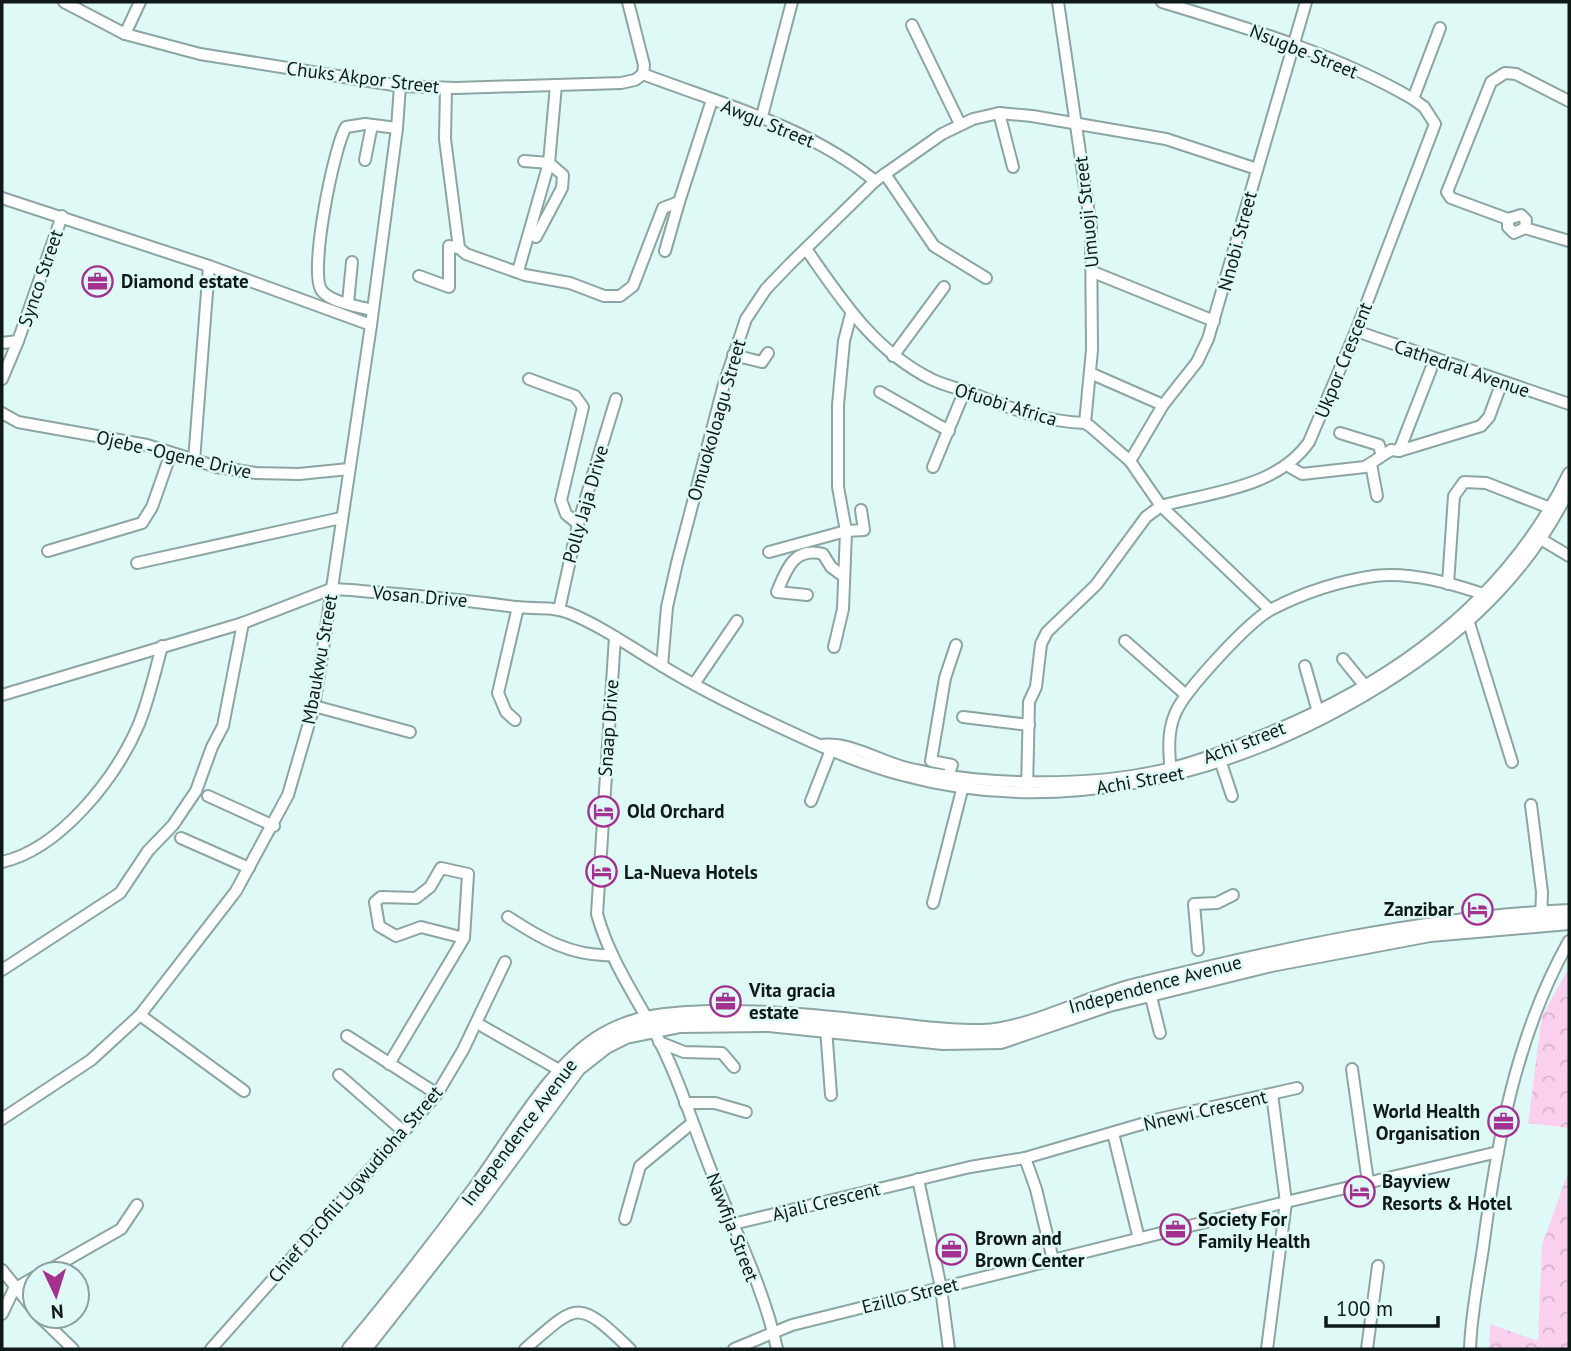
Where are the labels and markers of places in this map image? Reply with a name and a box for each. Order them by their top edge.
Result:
office icon: Diamond estate [81,264,115,298]
place label: Diamond estate [121,269,249,293]
hotel icon: Old Orchard [587,794,621,828]
place label: Old Orchard [627,799,724,823]
hotel icon: La-Nueva Hotels [584,855,618,889]
place label: La-Nueva Hotels [624,860,758,884]
hotel icon: Zanzibar [1460,892,1494,926]
place label: Zanzibar [1384,897,1454,921]
place label: Vita gracia estate [748,978,835,1024]
office icon: Vita gracia estate [709,984,743,1018]
place label: World Health Organisation [1373,1099,1480,1145]
office icon: World Health Organisation [1486,1105,1520,1139]
place label: Bayview Resorts & Hotel [1382,1169,1512,1215]
hotel icon: Bayview Resorts & Hotel [1342,1175,1376,1209]
place label: Society For Family Health [1198,1207,1310,1253]
office icon: Society For Family Health [1158,1213,1192,1247]
place label: Brown and Brown Center [975,1226,1085,1272]
office icon: Brown and Brown Center [935,1232,969,1266]

